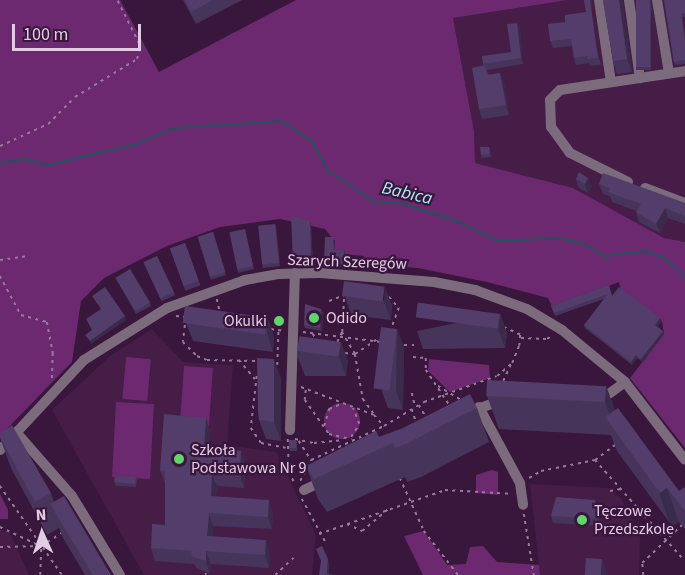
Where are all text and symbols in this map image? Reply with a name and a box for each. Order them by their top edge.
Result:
scale bar [15,12,144,50]
text: 100 m [23,22,68,47]
water label: Babica [380,178,434,210]
street label: Szarych Szeregów [287,250,407,274]
place label: Odido [326,308,367,328]
place label: Okulki [224,311,267,331]
marker: Odido [307,311,321,325]
marker: Okulki [272,314,286,328]
place label: Szkoła Podstawowa Nr 9 [191,440,306,478]
marker: Szkoła Podstawowa Nr 9 [172,452,186,466]
place label: Tęczowe Przedszkole [594,501,674,539]
north arrow [12,503,72,563]
text: N [35,504,47,526]
marker: Tęczowe Przedszkole [575,513,589,527]

